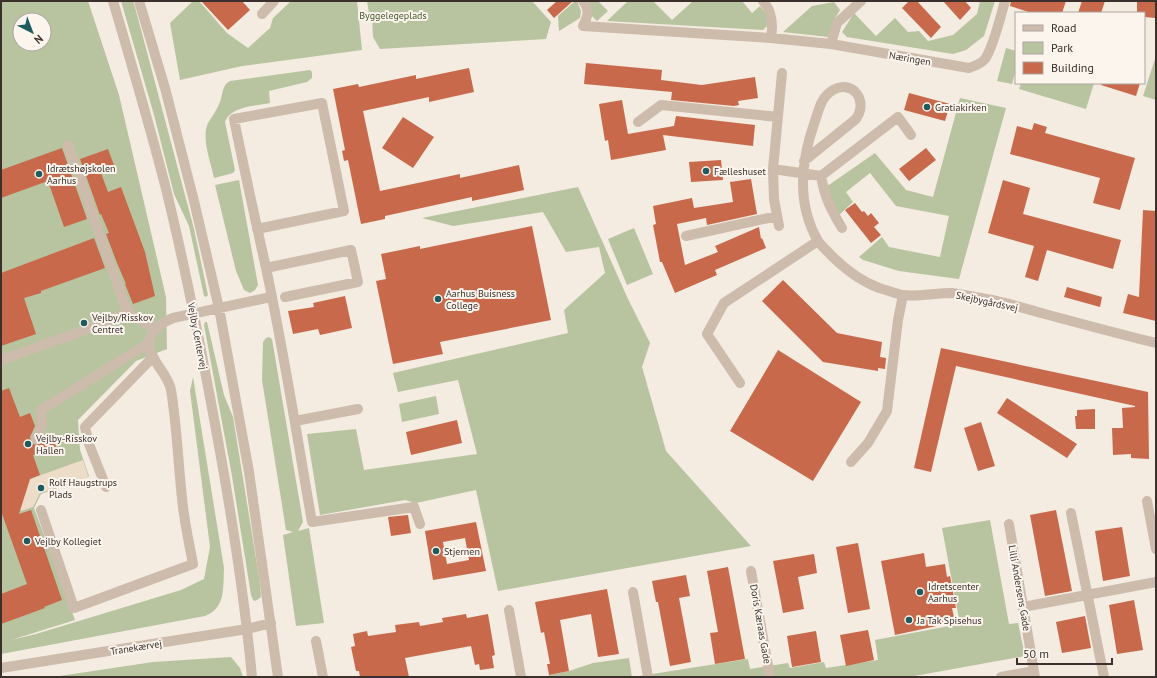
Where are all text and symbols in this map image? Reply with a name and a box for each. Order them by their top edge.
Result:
park label: Byggelegeplads [359,9,427,22]
north arrow [12,12,52,52]
legend [1015,12,1145,84]
text: Road [1051,20,1076,35]
text: N [31,32,46,47]
text: Park [1051,40,1073,55]
street label: Næringen [888,48,932,69]
text: Building [1051,60,1094,75]
place label: Gratiakirken [935,101,987,114]
marker: Gratiakirken [922,102,932,112]
place label: Idrætshøjskolen Aarhus [47,162,115,187]
place label: Fælleshuset [714,165,766,178]
marker: Fælleshuset [701,166,711,176]
marker: Idrætshøjskolen Aarhus [34,169,44,179]
place label: Aarhus Buisness College [446,287,515,312]
street label: Skejbygårdsvej [955,289,1019,314]
marker: Aarhus Buisness College [433,294,443,304]
street label: Vejlby Centervej [184,300,210,371]
place label: Vejlby/Risskov Centret [91,311,153,336]
marker: Vejlby/Risskov Centret [79,318,89,328]
place label: Vejlby-Risskov Hallen [35,432,97,457]
marker: Vejlby-Risskov Hallen [23,439,33,449]
place label: Rolf Haugstrups Plads [49,476,117,501]
marker: Rolf Haugstrups Plads [36,483,46,493]
place label: Vejlby Kollegiet [34,535,102,548]
marker: Vejlby Kollegiet [22,536,32,546]
street label: Lilli Andersens Gade [1006,544,1033,632]
place label: Stjernen [444,545,480,558]
marker: Stjernen [431,546,441,556]
place label: Idretscenter Aarhus [928,580,980,605]
street label: Doris Kæraas Gade [747,583,774,665]
marker: Idretscenter Aarhus [915,587,925,597]
place label: Ja Tak Spisehus [916,614,982,627]
marker: Ja Tak Spisehus [904,615,914,625]
street label: Tranekærvej [109,637,163,658]
scale bar [1017,640,1112,666]
text: 50 m [1023,646,1049,661]

